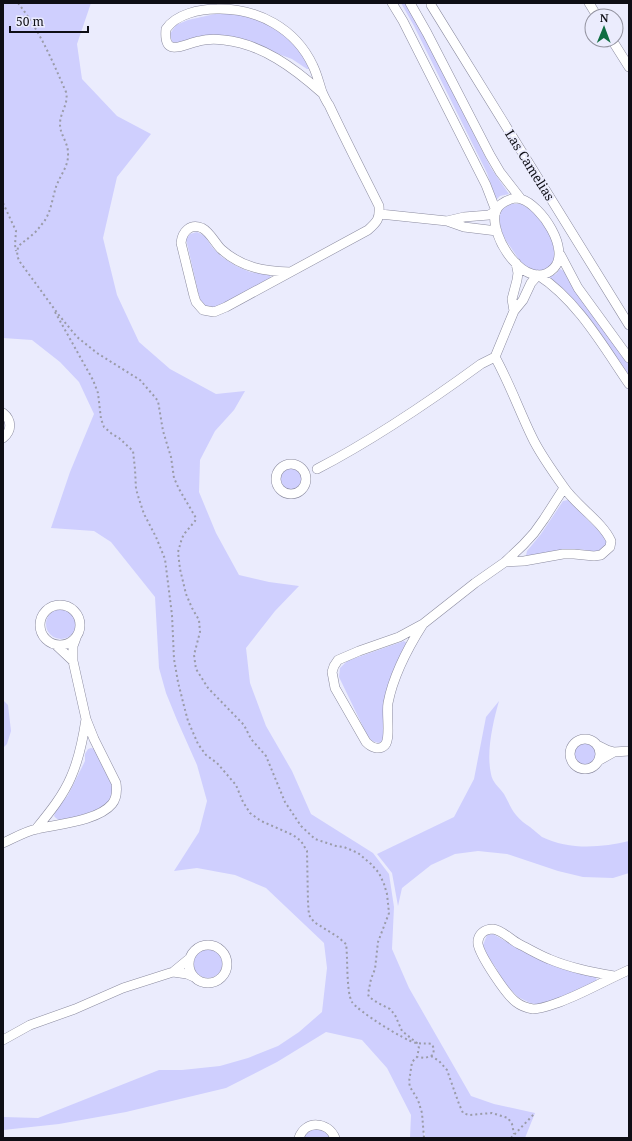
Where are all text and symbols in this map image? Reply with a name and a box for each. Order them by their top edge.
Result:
scale bar [10,8,88,34]
north arrow [584,8,624,48]
text: N [600,10,609,25]
text: 50 m [16,13,44,30]
street label: Las Camelias [501,126,559,204]

